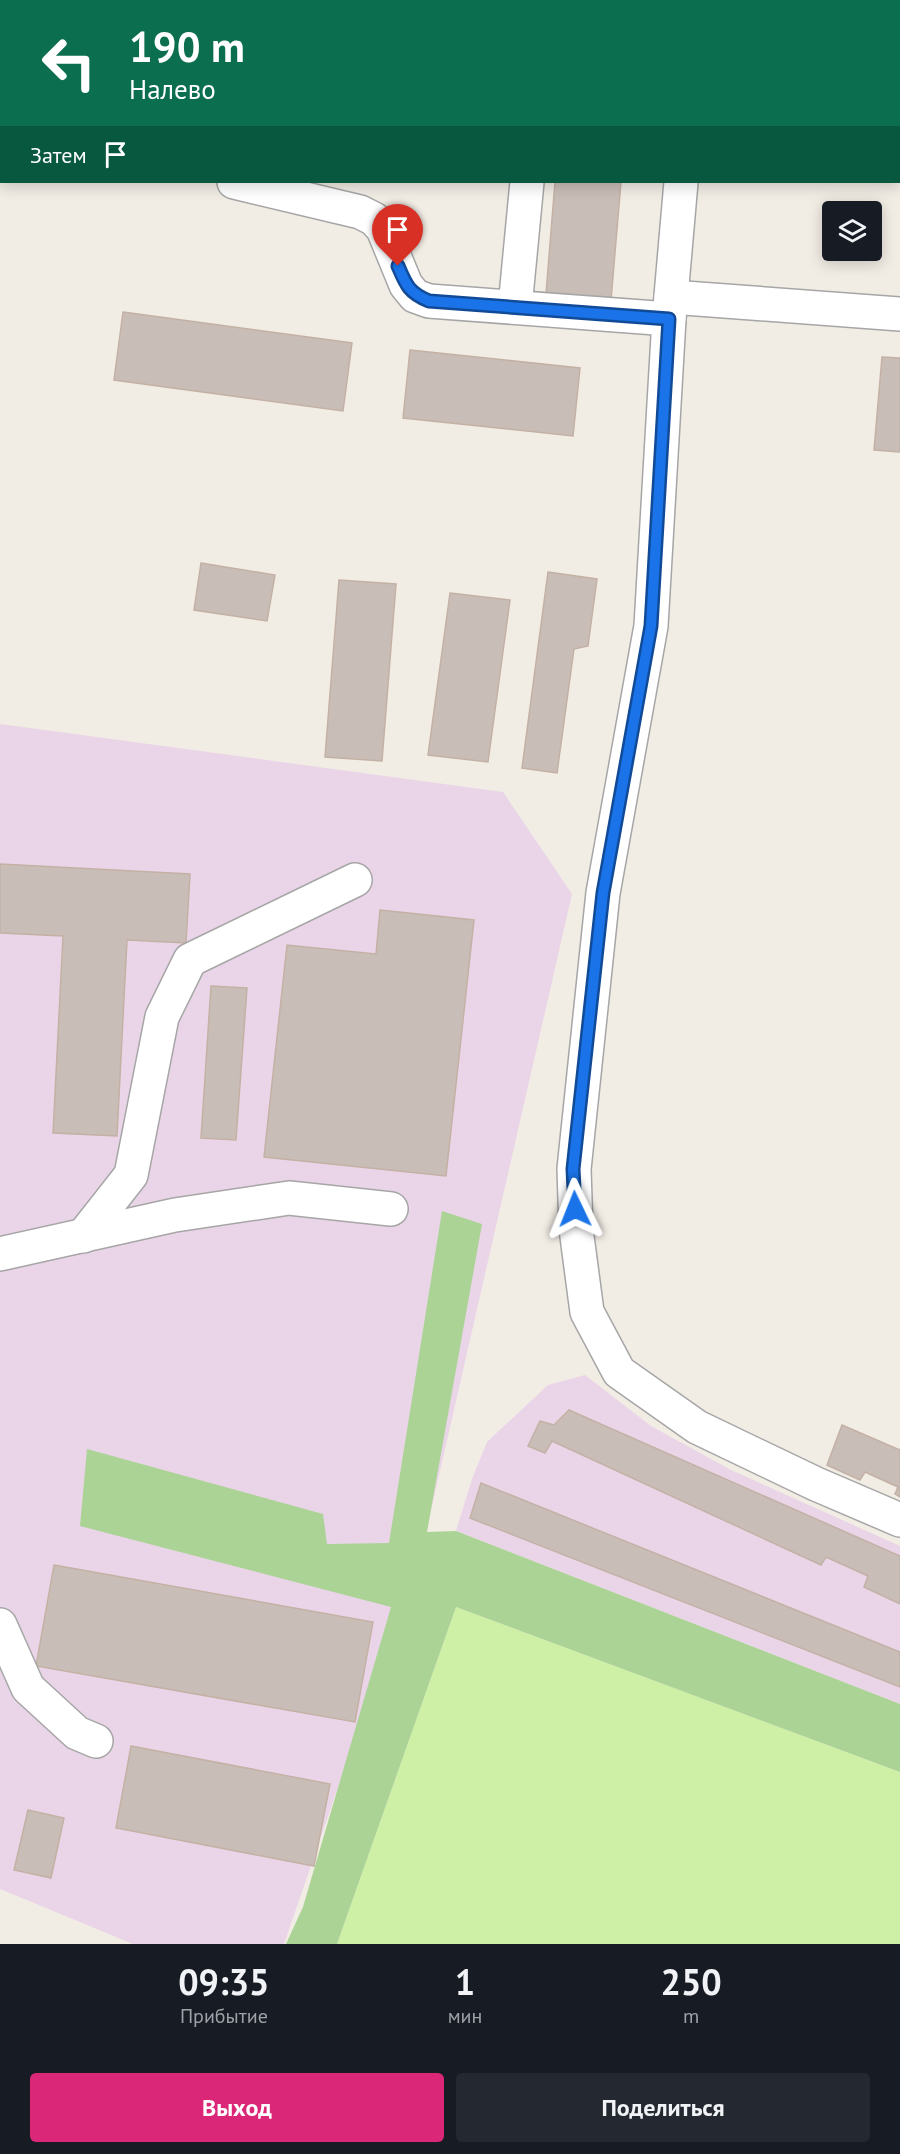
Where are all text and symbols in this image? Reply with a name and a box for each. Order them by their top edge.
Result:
text: 190 m [129,19,245,74]
icon: left [30,24,108,102]
text: Налево [129,72,216,106]
icon: arrive [99,138,132,171]
text: Затем [30,141,87,169]
map controls [822,201,882,261]
button: layers [822,201,882,261]
pin [372,204,423,266]
icon: arrive [381,213,414,246]
position arrow [543,1177,607,1241]
text: 09:35 [178,1958,270,2005]
text: 1 [455,1958,475,2005]
text: 250 [661,1958,722,2005]
text: Прибытие [180,2003,268,2029]
text: мин [448,2003,482,2029]
text: m [683,2003,699,2029]
button: Выход [30,2073,444,2142]
button: Поделиться [456,2073,870,2142]

